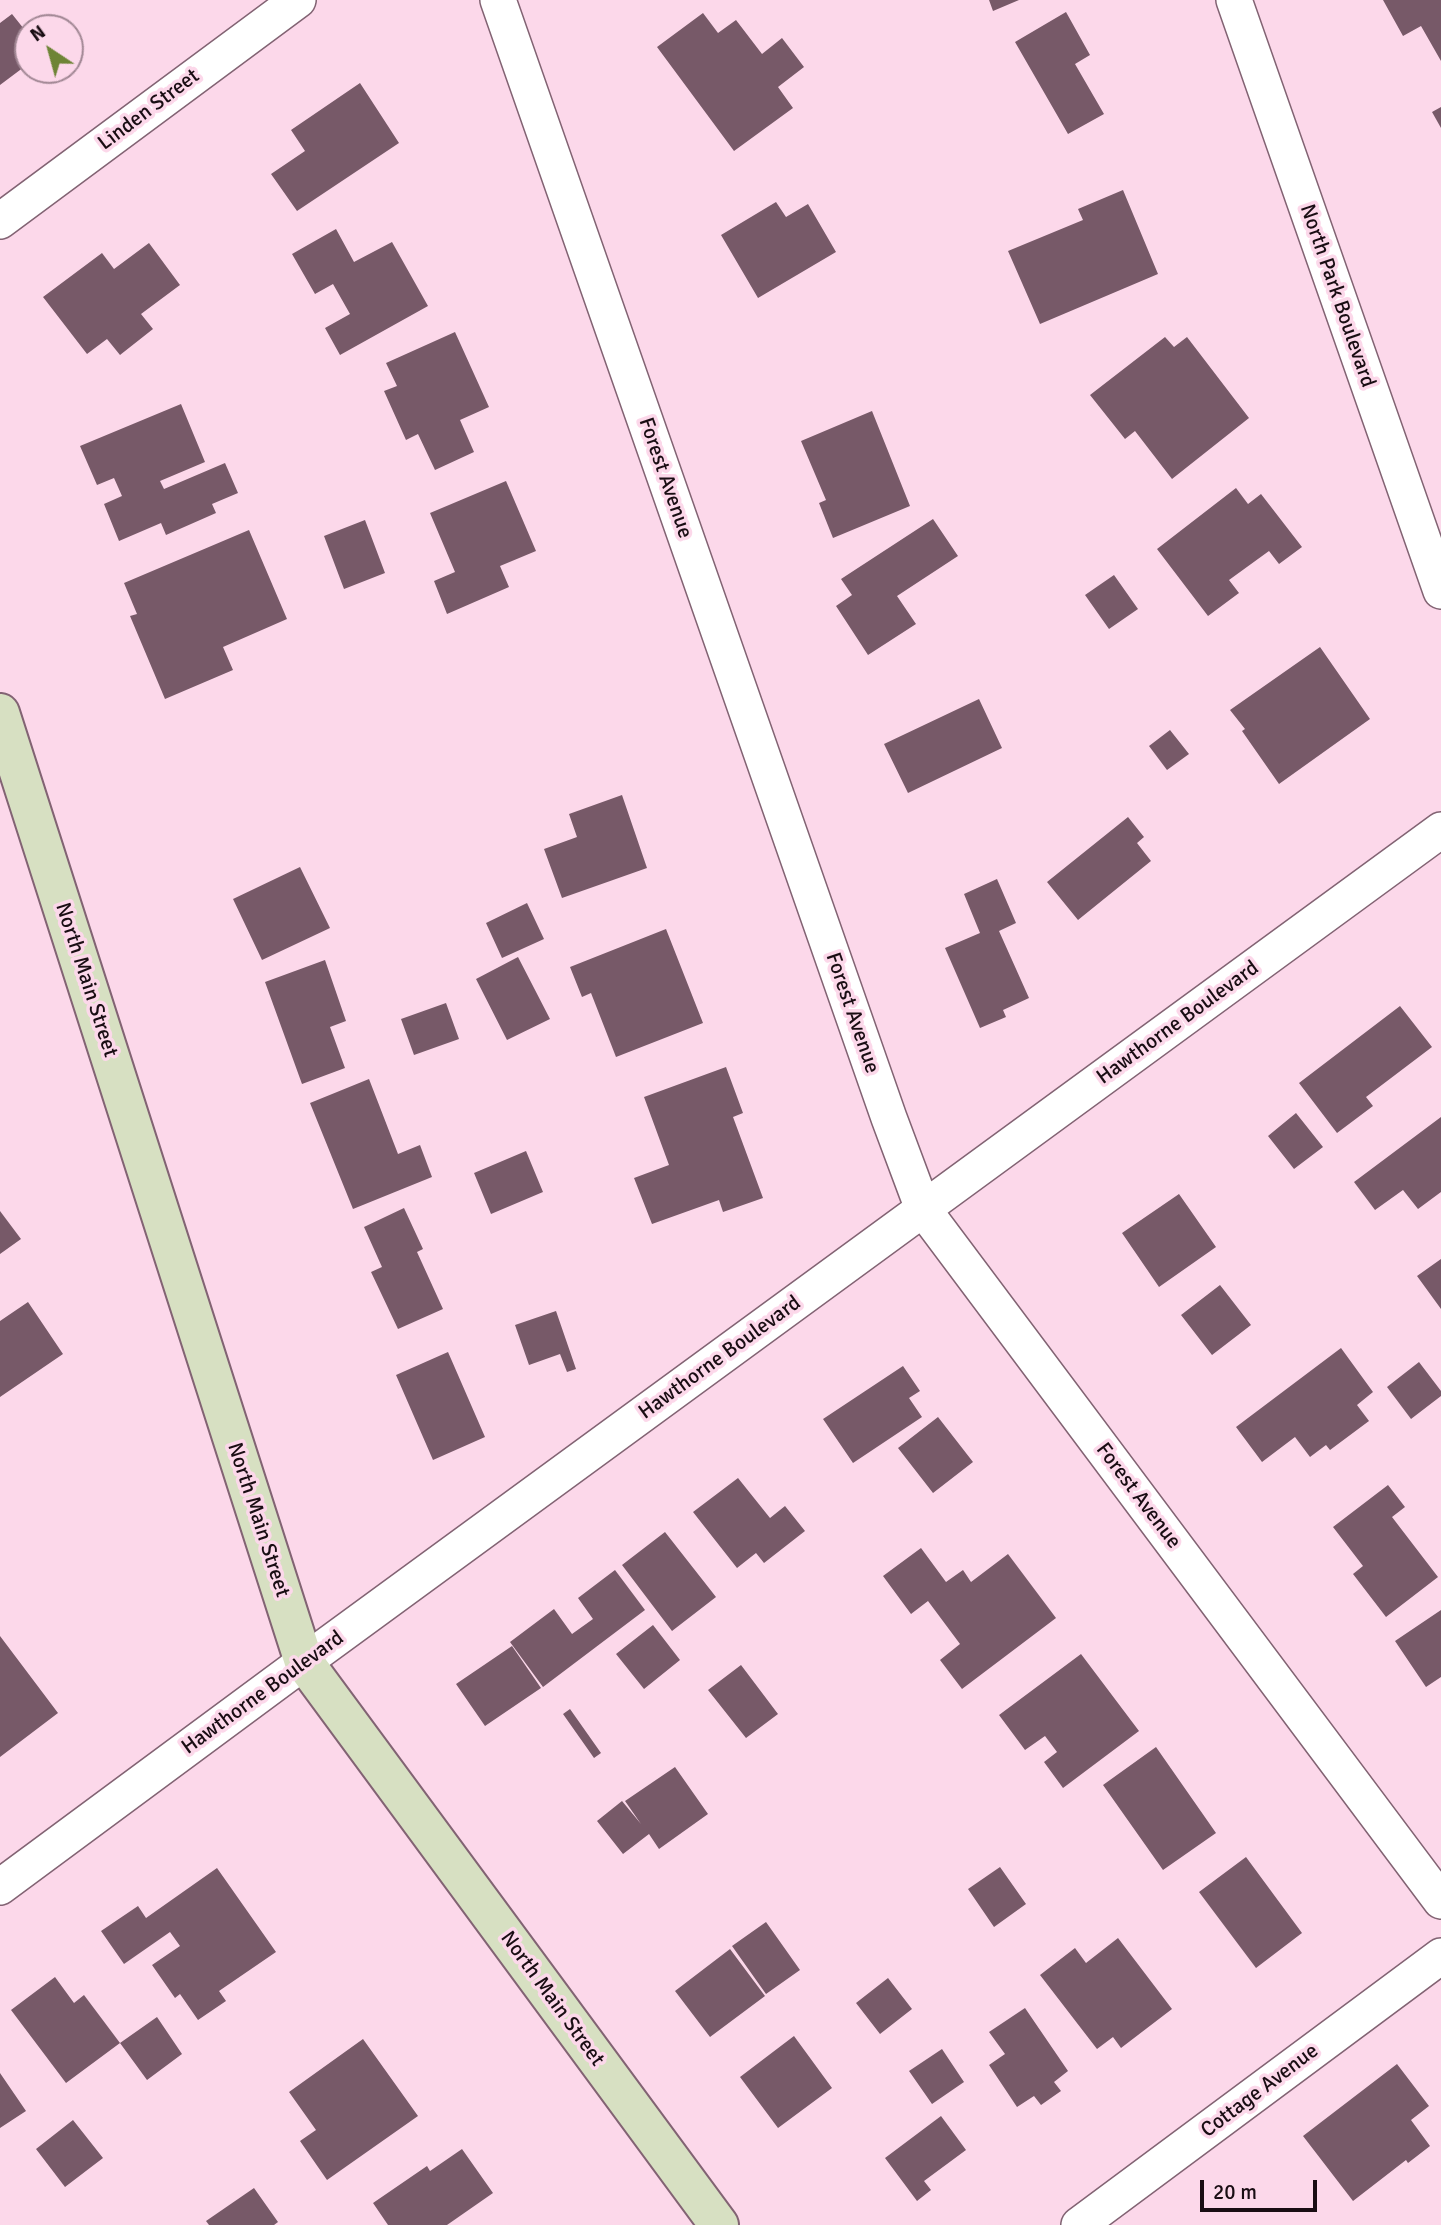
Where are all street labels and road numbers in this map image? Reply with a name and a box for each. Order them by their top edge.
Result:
street label: Linden Street [93,64,205,156]
street label: North Park Boulevard [1294,201,1380,391]
street label: Forest Avenue [633,414,697,542]
street label: North Main Street [49,900,123,1060]
street label: Forest Avenue [820,949,884,1077]
street label: Hawthorne Boulevard [1092,956,1264,1090]
street label: Hawthorne Boulevard [634,1291,806,1425]
street label: Forest Avenue [1090,1438,1186,1554]
street label: North Main Street [221,1440,295,1600]
street label: Hawthorne Boulevard [177,1626,349,1760]
street label: North Main Street [495,1927,609,2071]
street label: Cottage Avenue [1196,2039,1324,2143]

